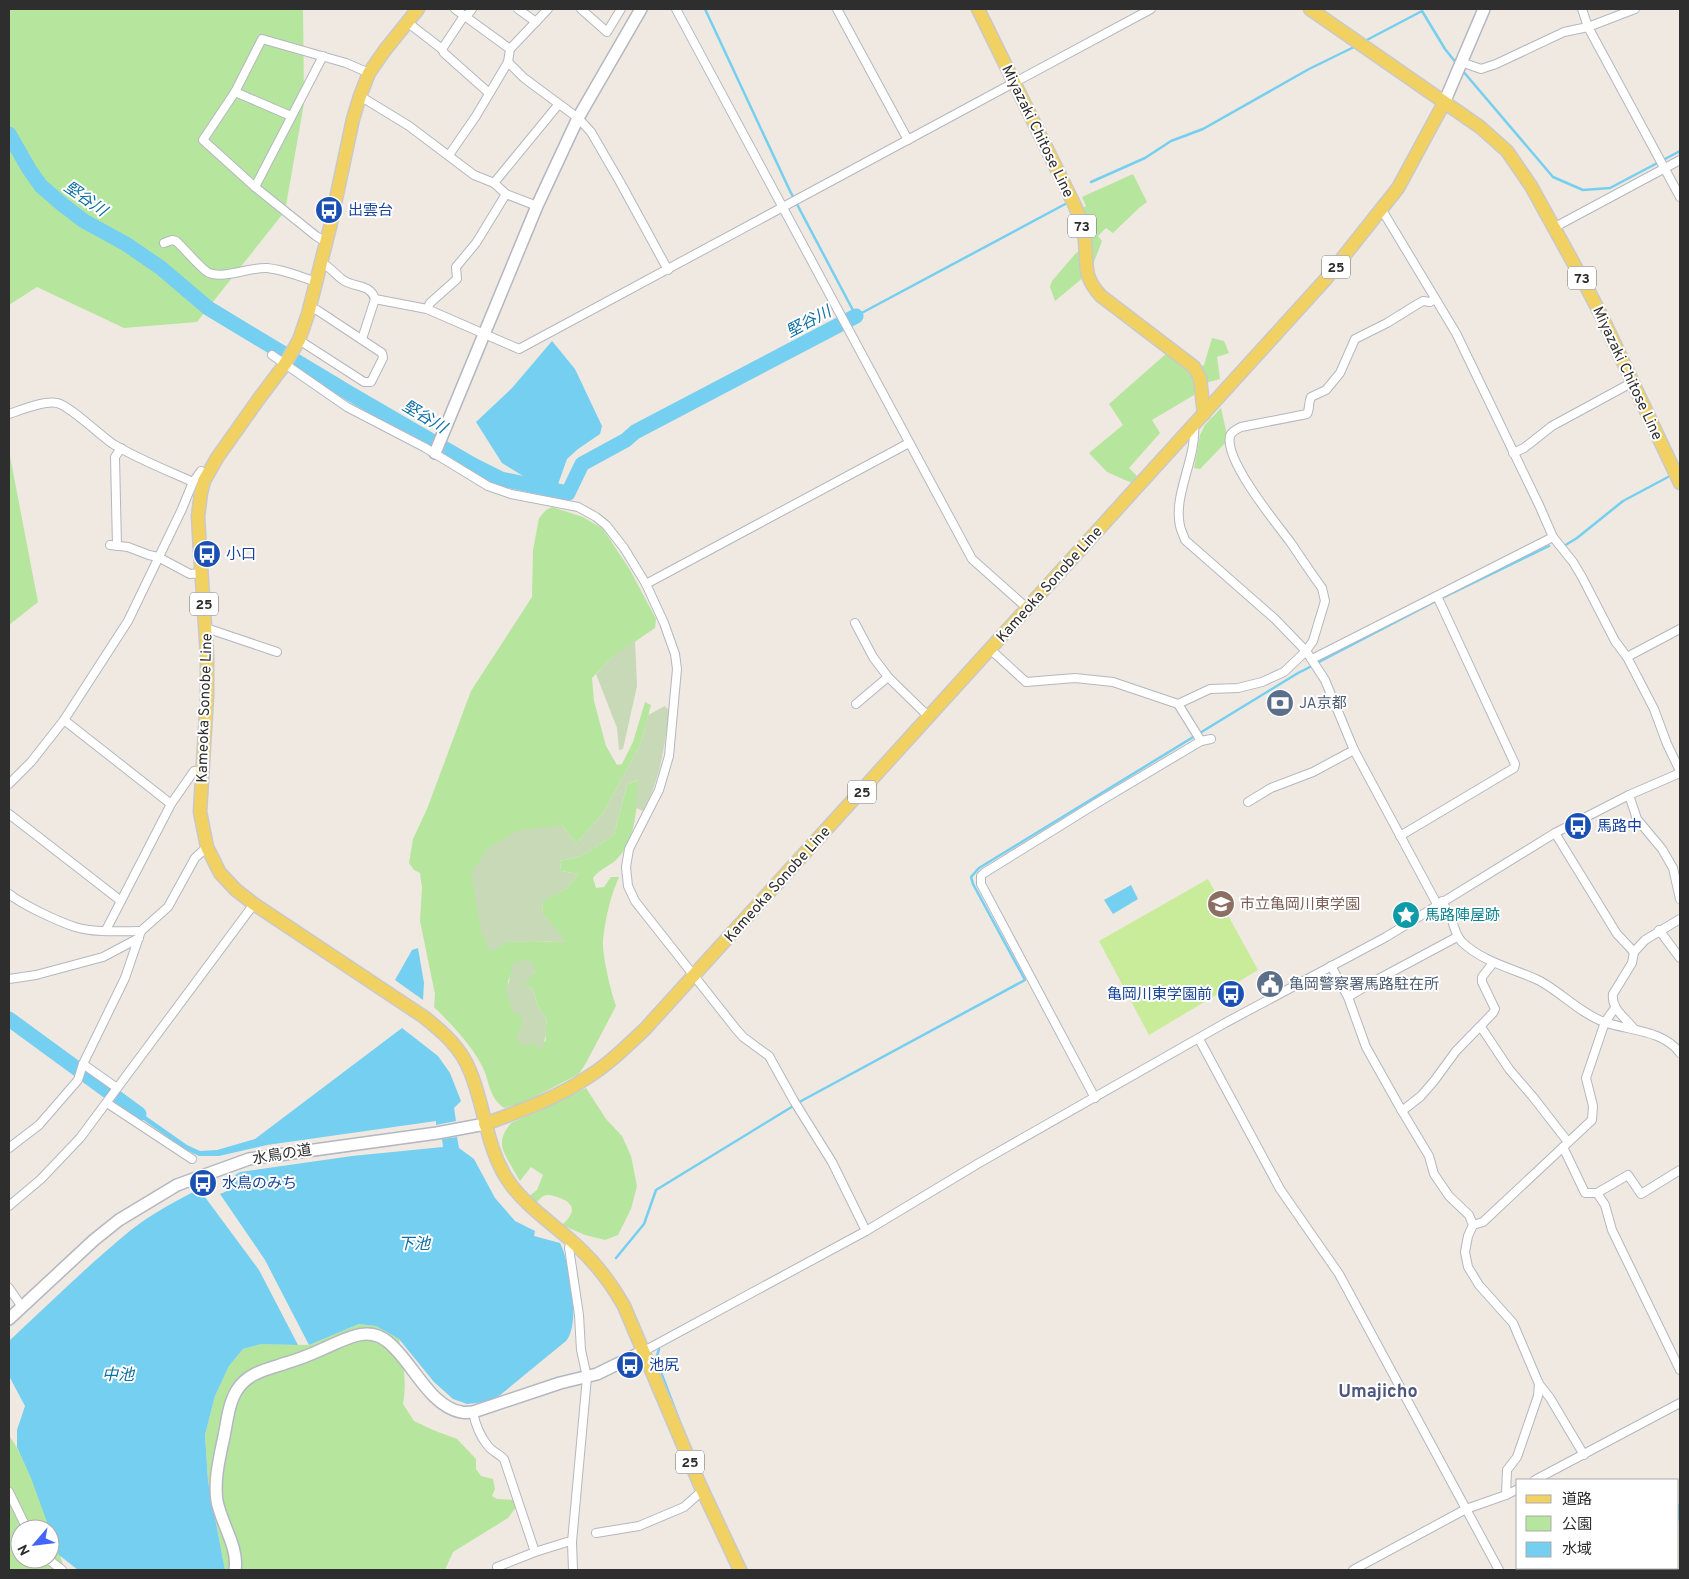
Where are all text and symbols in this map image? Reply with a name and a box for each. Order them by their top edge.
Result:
street label: Miyazaki Chitose Line [996,62,1077,201]
water label: 堅谷川 [59,178,112,223]
bus stop icon: 出雲台 [314,195,344,225]
place label: 出雲台 [348,202,393,221]
road number: 73 [1068,215,1096,238]
road number: 25 [1322,256,1350,278]
road number: 73 [1568,266,1596,290]
water label: 堅谷川 [783,302,837,343]
street label: Miyazaki Chitose Line [1587,304,1666,443]
water label: 堅谷川 [398,397,451,440]
street label: Kameoka Sonobe Line [993,523,1107,647]
bus stop icon: 小口 [192,539,222,569]
place label: 小口 [226,546,256,565]
road number: 25 [190,592,218,616]
street label: Kameoka Sonobe Line [193,633,218,783]
bank icon: JA京都 [1265,688,1295,718]
place label: JA京都 [1299,695,1347,714]
road number: 25 [848,780,876,804]
bus stop icon: 馬路中 [1563,811,1593,841]
place label: 馬路中 [1597,818,1642,837]
street label: Kameoka Sonobe Line [721,823,835,947]
school or university icon: 市立亀岡川東学園 [1206,889,1236,919]
place label: 市立亀岡川東学園 [1240,896,1360,915]
place icon: 馬路陣屋跡 [1391,900,1421,930]
place label: 馬路陣屋跡 [1425,907,1500,926]
public building icon: 亀岡警察署馬路駐在所 [1255,969,1285,999]
place label: 亀岡警察署馬路駐在所 [1289,976,1439,995]
bus stop icon: 亀岡川東学園前 [1216,979,1246,1009]
place label: 亀岡川東学園前 [1107,986,1212,1005]
street label: 水鳥の道 [251,1141,313,1170]
bus stop icon: 水鳥のみち [188,1168,218,1198]
place label: 水鳥のみち [222,1175,297,1194]
water label: 下池 [398,1235,432,1255]
bus stop icon: 池尻 [615,1350,645,1380]
place label: 池尻 [649,1357,679,1376]
water label: 中池 [102,1366,136,1386]
district label: Umajicho [1338,1381,1418,1404]
road number: 25 [676,1450,704,1474]
legend [1516,1479,1679,1569]
text: 道路 [1562,1491,1592,1510]
text: 公園 [1562,1516,1592,1535]
north arrow [10,1519,60,1569]
text: N [15,1541,35,1558]
text: 水域 [1562,1541,1592,1560]

